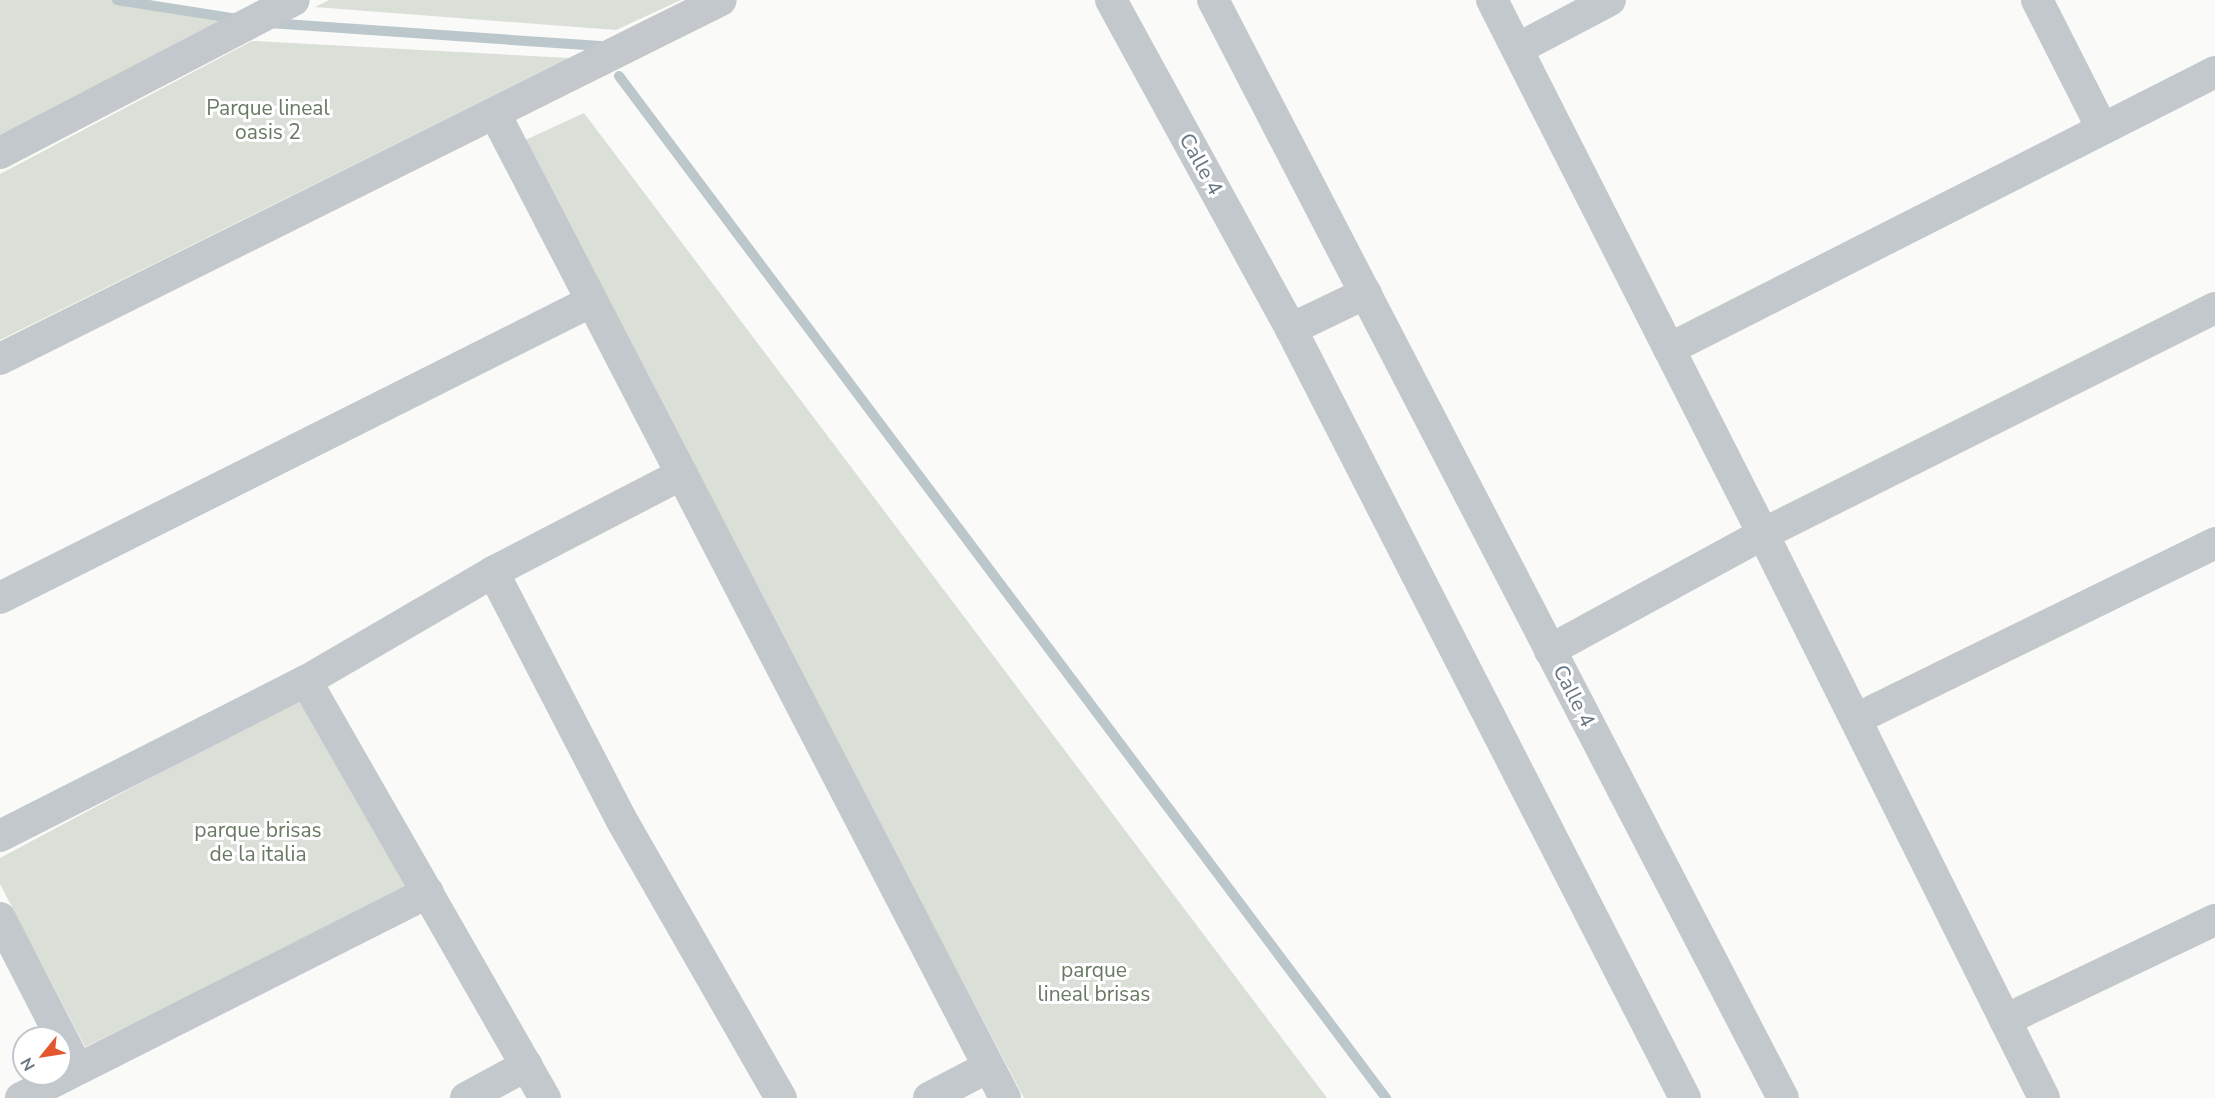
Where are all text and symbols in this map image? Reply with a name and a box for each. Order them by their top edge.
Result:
park label: Parque lineal oasis 2 [206,95,330,145]
street label: Calle 4 [1174,129,1228,199]
street label: Calle 4 [1548,661,1600,731]
park label: parque brisas de la italia [194,817,322,867]
park label: parque lineal brisas [1038,957,1150,1007]
north arrow [12,1026,72,1086]
text: N [16,1053,41,1075]

